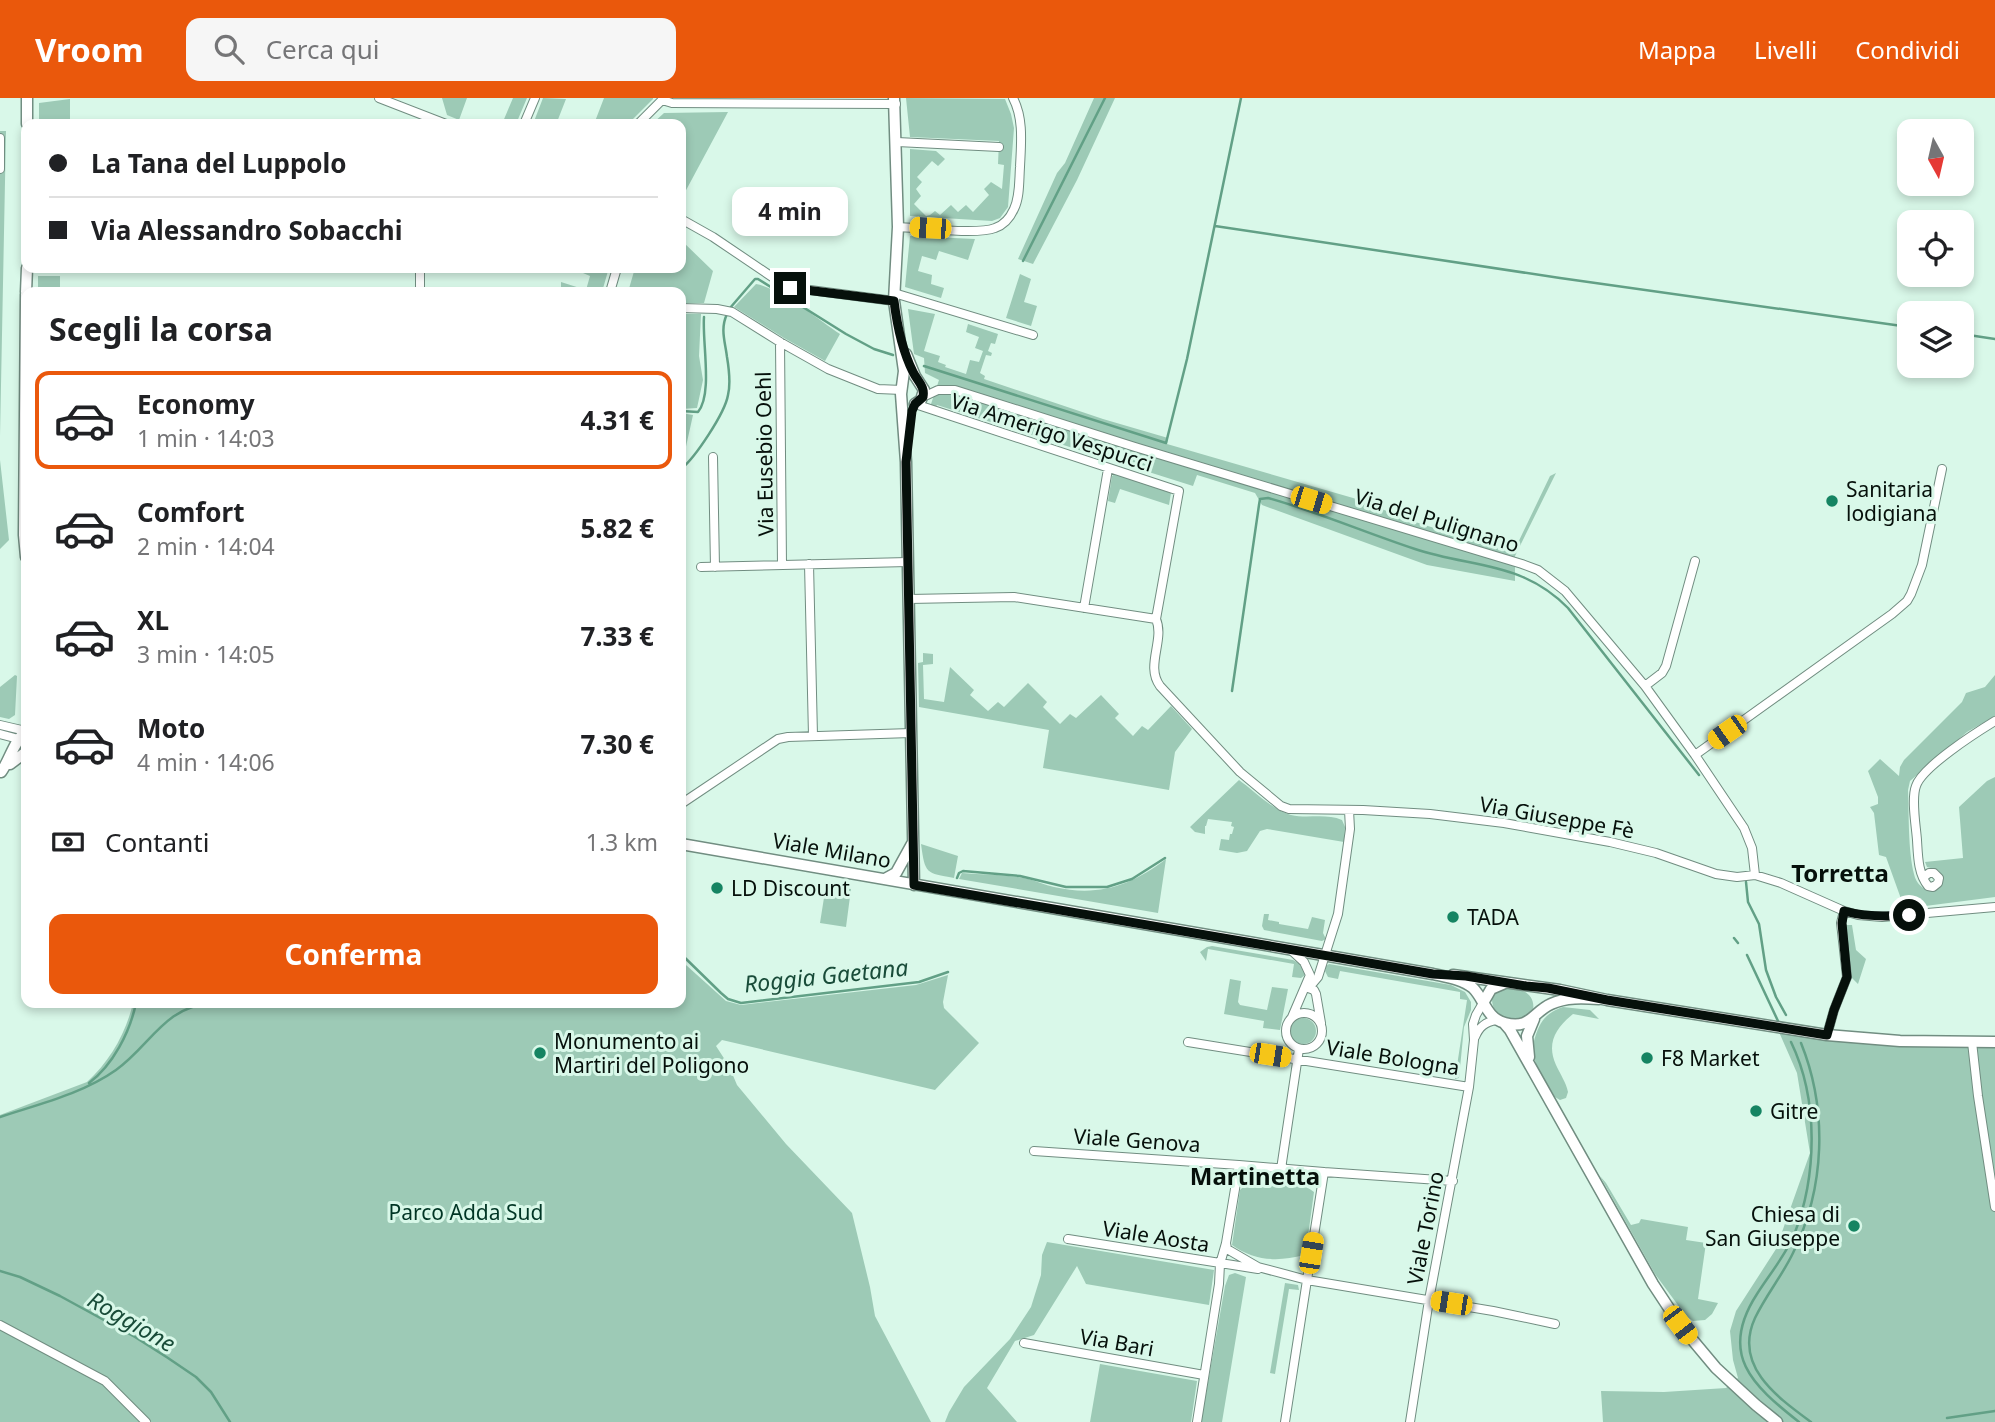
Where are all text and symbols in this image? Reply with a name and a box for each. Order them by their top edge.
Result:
search box [186,18,676,81]
text: Vroom [35,27,144,72]
icon: search [210,30,248,68]
text: Cerca qui [266,31,380,67]
text: Mappa [1638,33,1716,66]
text: Livelli [1754,33,1817,66]
text: Condividi [1855,33,1960,66]
north arrow [1897,119,1974,196]
map controls [1897,119,1974,378]
text: La Tana del Luppolo [91,145,347,181]
callout: 4 min [732,186,848,236]
text: 4 min [758,195,822,227]
button: locate [1897,210,1974,287]
text: Via Alessandro Sobacchi [91,212,402,248]
car [909,216,952,240]
route end [774,272,806,304]
button: layers [1897,301,1974,378]
text: Scegli la corsa [49,307,273,350]
street label: Via Eusebio Oehl [749,371,779,537]
text: Economy [137,386,255,422]
street label: Via Amerigo Vespucci [947,386,1157,478]
icon: car [53,389,116,452]
text: 4.31 € [580,402,654,438]
text: 1 min · 14:03 [137,422,275,454]
place label: Sanitaria lodigiana [1846,475,1937,527]
street label: Via del Pulignano [1351,482,1523,558]
car [1288,484,1335,516]
marker: Sanitaria lodigiana [1824,493,1840,509]
text: Comfort [137,494,245,530]
icon: car [53,497,116,560]
text: 5.82 € [580,510,654,546]
text: 2 min · 14:04 [137,530,275,562]
text: XL [137,602,169,638]
icon: car [53,605,116,668]
text: 7.33 € [580,618,654,654]
text: 3 min · 14:05 [137,638,275,670]
text: Moto [137,710,205,746]
car [1704,711,1751,753]
icon: car [53,713,116,776]
text: 7.30 € [580,726,654,762]
text: 4 min · 14:06 [137,746,275,778]
street label: Via Giuseppe Fè [1477,790,1637,844]
icon: cash [49,823,87,861]
text: Contanti [105,824,209,860]
text: 1.3 km [586,826,658,858]
street label: Viale Milano [771,826,893,874]
district label: Torretta [1791,856,1889,889]
place label: LD Discount [731,874,850,902]
marker: LD Discount [709,880,725,896]
route start [1893,899,1925,931]
place label: TADA [1467,903,1520,931]
marker: TADA [1445,909,1461,925]
button: Conferma [49,914,658,994]
water label: Roggia Gaetana [742,950,910,1000]
place label: Monumento ai Martiri del Poligono [554,1027,749,1079]
street label: Viale Bologna [1324,1033,1462,1081]
car [1248,1041,1293,1069]
place label: F8 Market [1661,1044,1760,1072]
marker: Monumento ai Martiri del Poligono [532,1045,548,1061]
marker: F8 Market [1639,1050,1655,1066]
place label: Gitre [1770,1097,1818,1125]
marker: Gitre [1748,1103,1764,1119]
street label: Viale Genova [1072,1122,1202,1158]
district label: Martinetta [1190,1159,1320,1192]
street label: Viale Torino [1400,1169,1450,1287]
park label: Parco Adda Sud [389,1198,543,1226]
place label: Chiesa di San Giuseppe [1705,1200,1840,1252]
street label: Viale Aosta [1100,1214,1212,1258]
marker: Chiesa di San Giuseppe [1846,1218,1862,1234]
car [1298,1231,1325,1275]
water label: Roggione [82,1283,182,1359]
car [1429,1289,1474,1317]
car [1659,1302,1702,1348]
street label: Via Bari [1078,1322,1156,1362]

